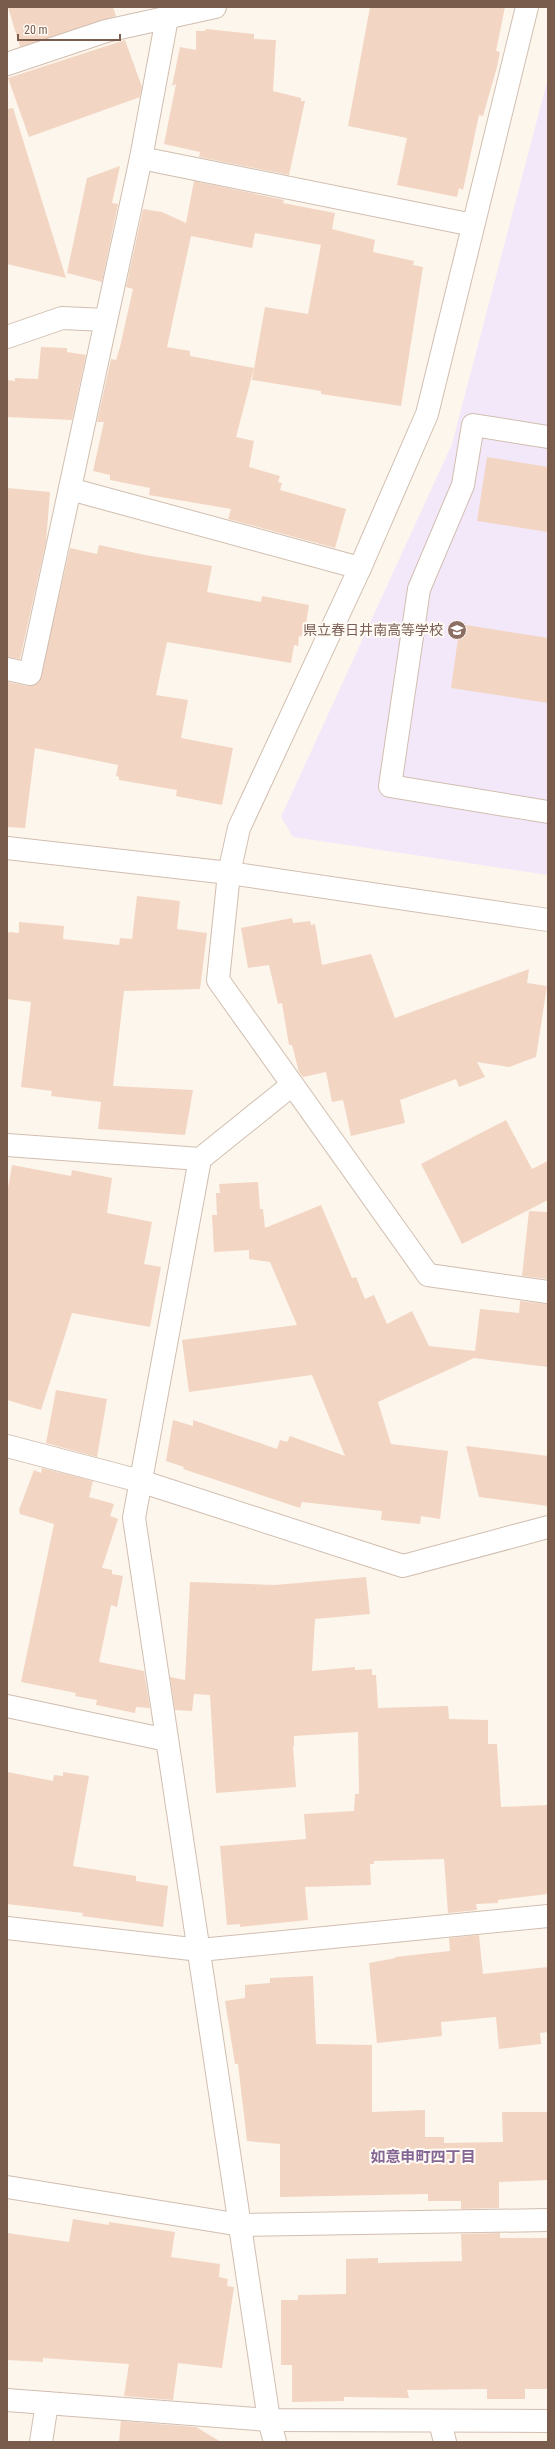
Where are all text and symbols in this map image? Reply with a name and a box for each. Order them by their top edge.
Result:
scale bar [18,16,120,42]
text: 20 m [24,23,48,37]
school or university icon: 県立春日井南高等学校 [446,619,468,641]
place label: 県立春日井南高等学校 [303,622,443,638]
district label: 如意申町四丁目 [370,2148,476,2166]

